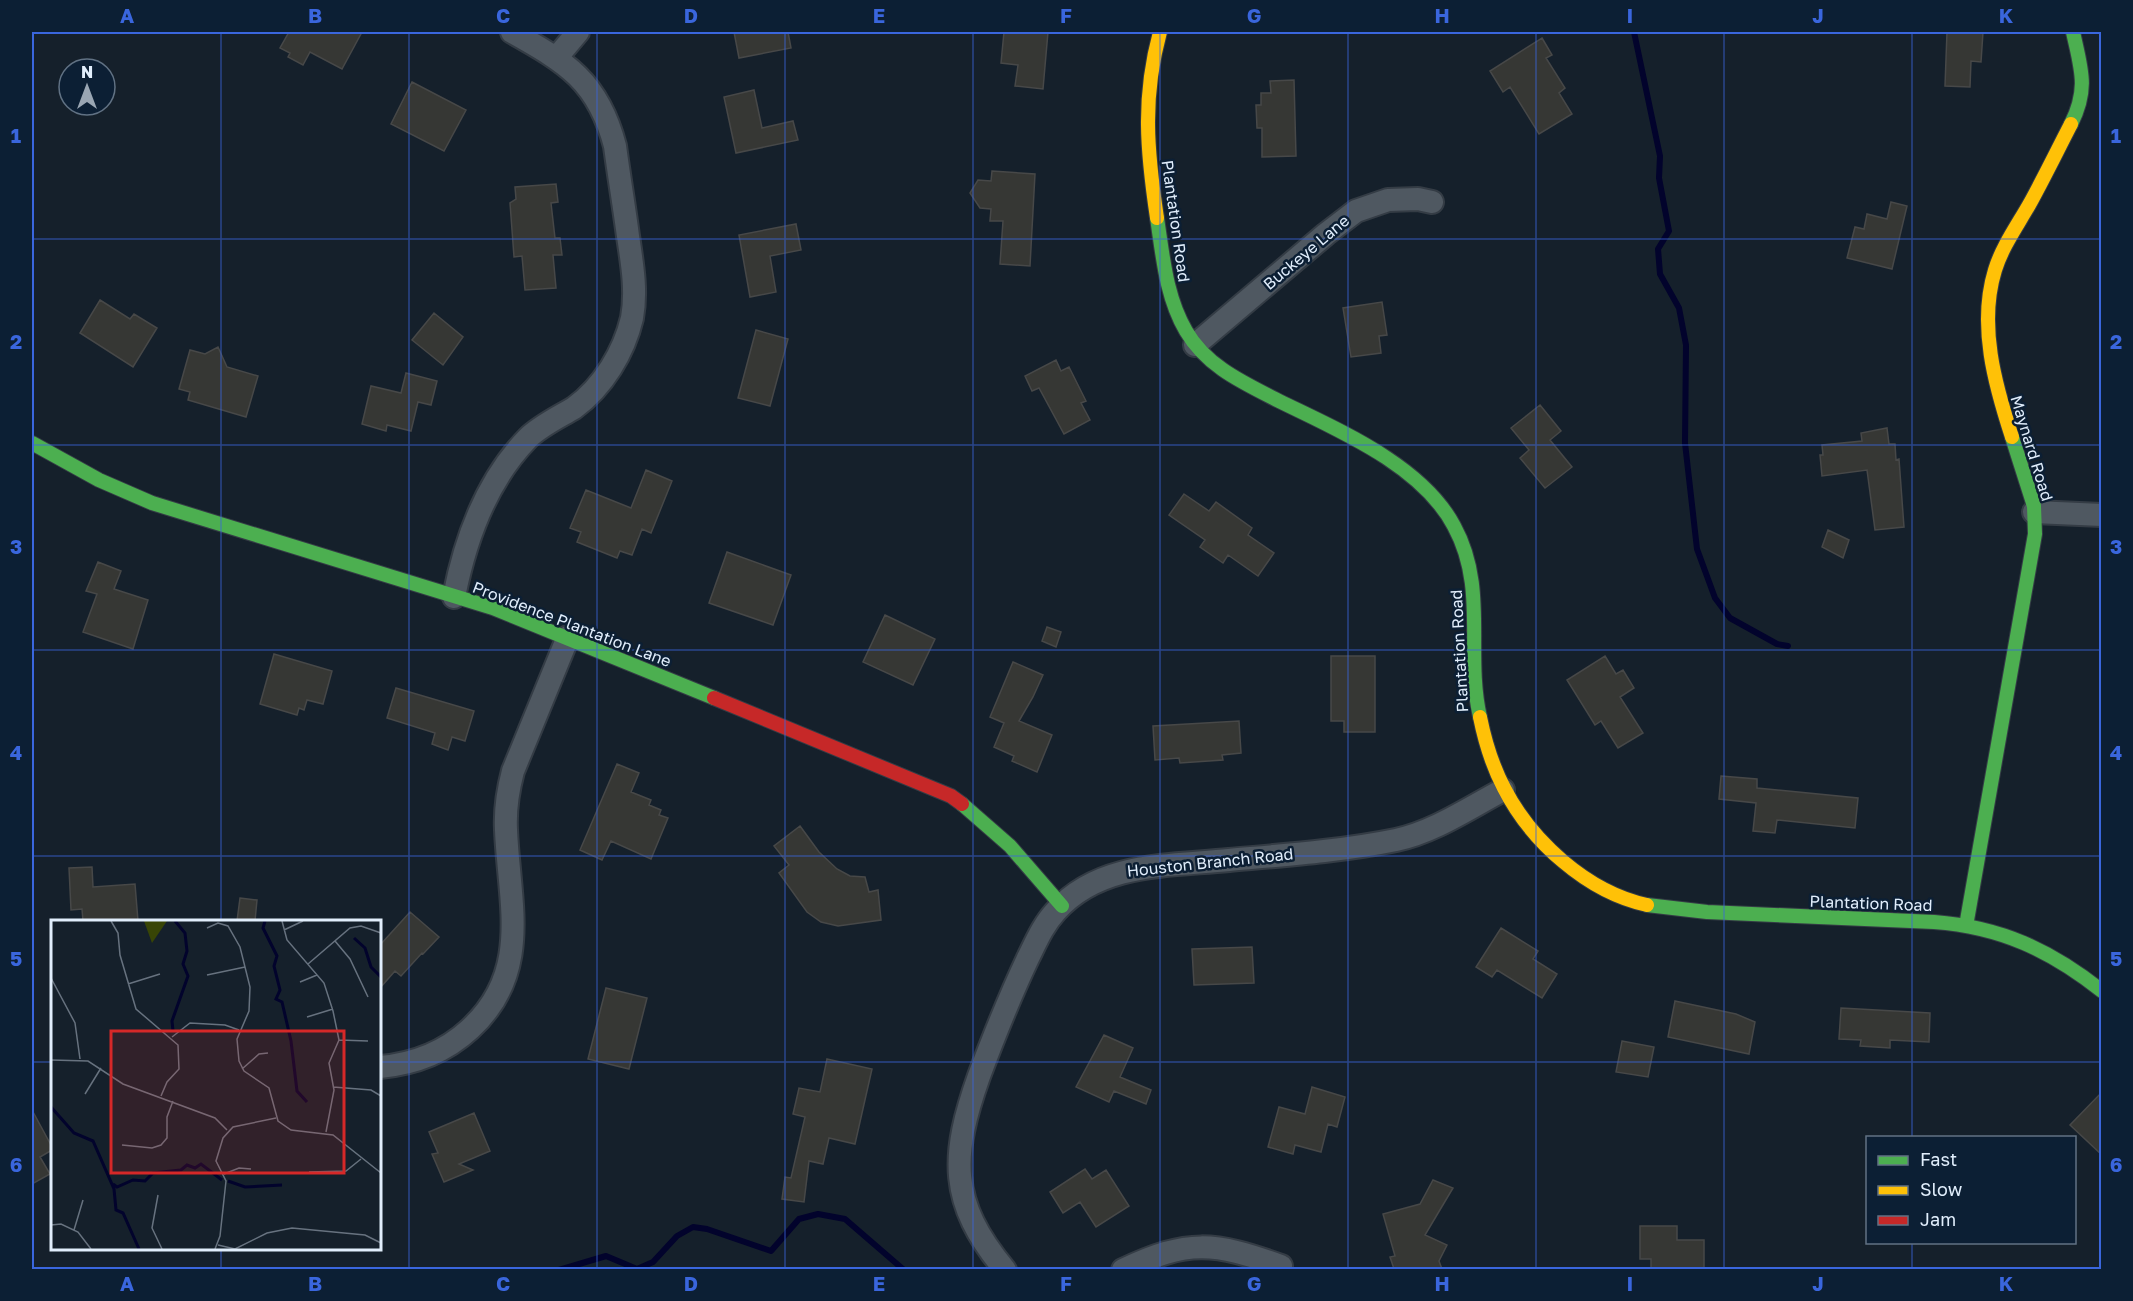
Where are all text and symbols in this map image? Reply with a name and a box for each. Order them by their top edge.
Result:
text: A [120,3,134,27]
text: B [308,3,322,27]
text: C [496,3,510,27]
text: D [684,3,698,27]
text: E [873,3,885,27]
text: F [1060,3,1072,27]
text: G [1247,3,1261,27]
text: H [1434,3,1450,27]
text: I [1627,3,1633,27]
text: J [1812,3,1824,27]
text: K [1999,3,2014,27]
north arrow [57,57,117,117]
text: N [81,62,93,82]
text: 1 [11,123,21,147]
text: 1 [2111,123,2121,147]
street label: Plantation Road [1158,159,1194,283]
street label: Buckeye Lane [1259,210,1353,294]
text: 2 [10,329,22,353]
text: 2 [2110,329,2122,353]
street label: Maynard Road [2006,393,2058,503]
text: 3 [10,534,22,558]
text: 3 [2110,534,2122,558]
street label: Providence Plantation Lane [470,577,674,671]
street label: Plantation Road [1446,589,1472,713]
text: 4 [10,740,22,764]
text: 4 [2110,740,2122,764]
street label: Houston Branch Road [1126,843,1294,881]
street label: Plantation Road [1809,891,1933,915]
inset map [51,920,381,1250]
text: 5 [10,946,22,970]
text: 5 [2110,946,2122,970]
legend [1866,1136,2076,1244]
text: Fast [1920,1148,1957,1170]
text: 6 [10,1152,22,1176]
text: 6 [2110,1152,2122,1176]
text: Slow [1920,1178,1963,1200]
text: Jam [1920,1208,1956,1230]
text: A [120,1271,134,1295]
text: B [308,1271,322,1295]
text: C [496,1271,510,1295]
text: D [684,1271,698,1295]
text: E [873,1271,885,1295]
text: F [1060,1271,1072,1295]
text: G [1247,1271,1261,1295]
text: H [1434,1271,1450,1295]
text: I [1627,1271,1633,1295]
text: J [1812,1271,1824,1295]
text: K [1999,1271,2014,1295]

